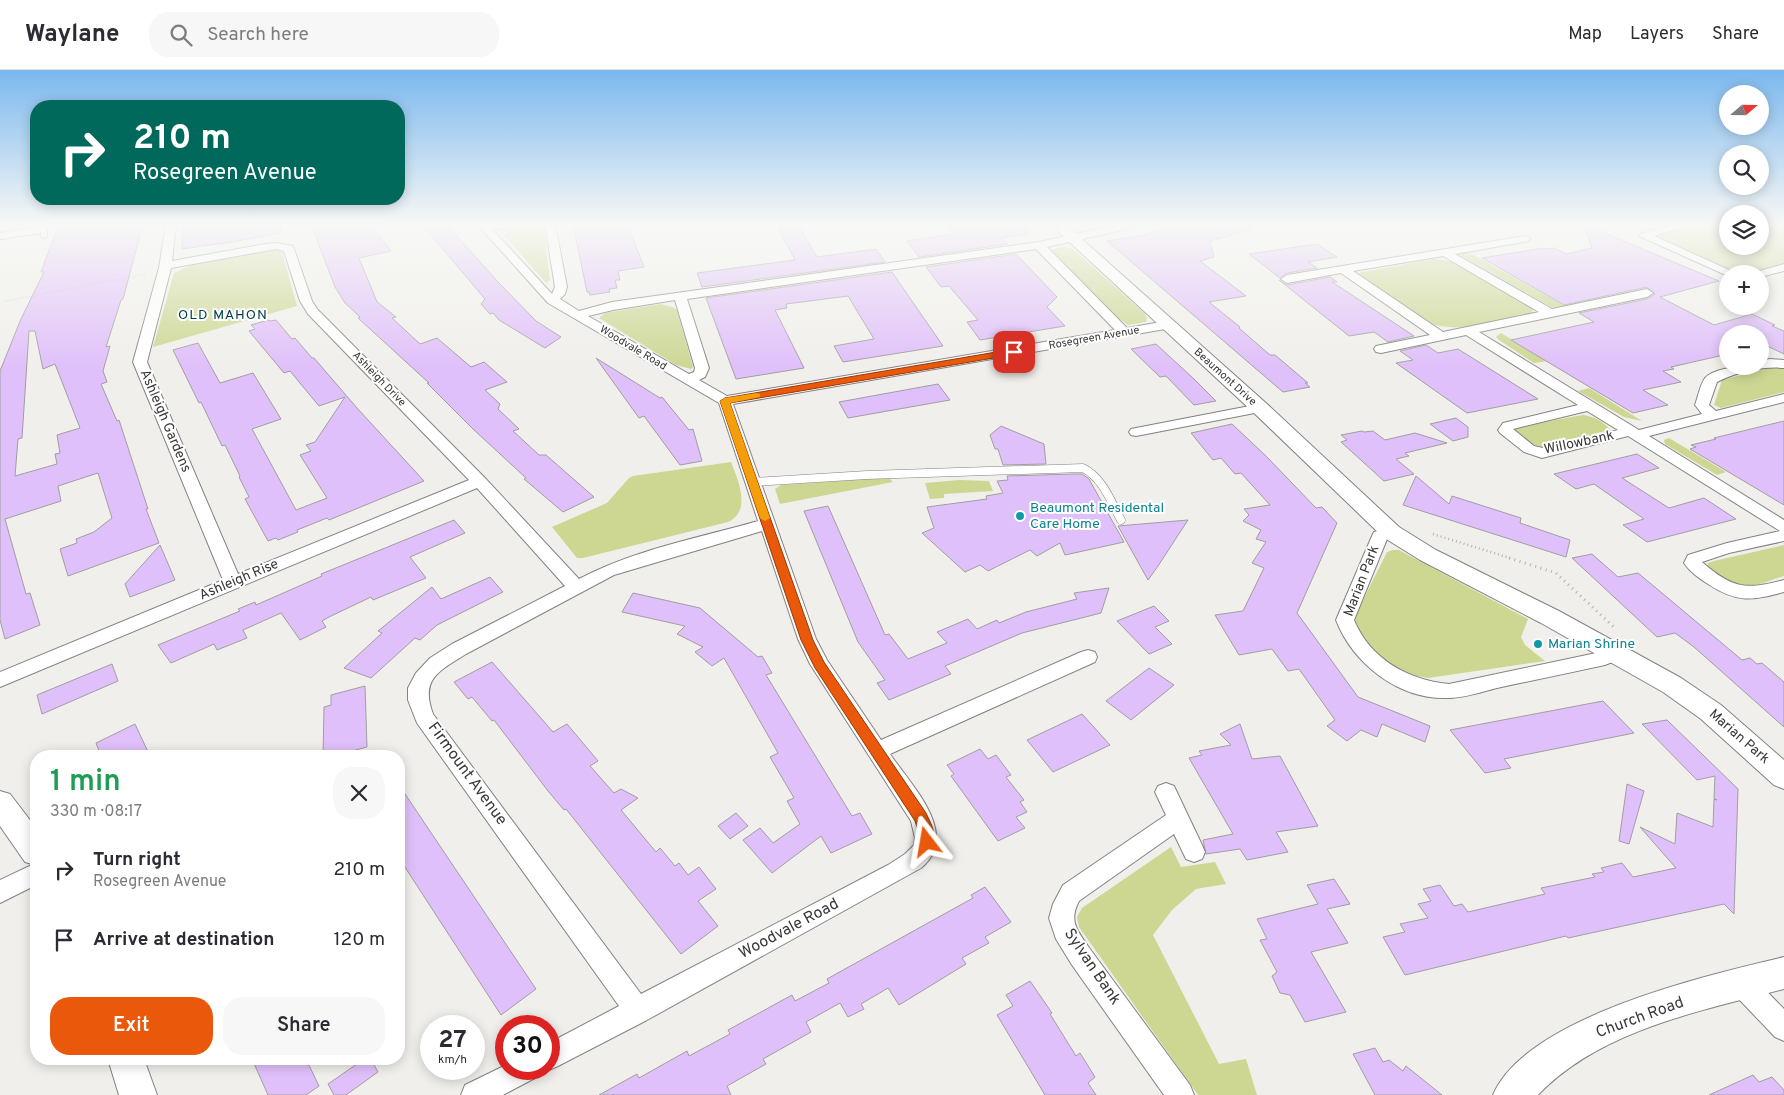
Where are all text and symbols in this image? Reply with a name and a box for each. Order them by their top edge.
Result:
search box [149,12,499,57]
text: Waylane [25,20,119,50]
icon: search [167,21,195,49]
text: Search here [207,23,309,47]
text: Map [1568,23,1602,46]
text: Layers [1630,23,1684,46]
text: Share [1712,23,1759,46]
north arrow [1719,85,1769,135]
map controls [1719,85,1769,375]
text: 210 m [133,117,231,161]
icon: right [50,120,115,185]
button: search [1719,145,1769,195]
text: Rosegreen Avenue [133,160,317,187]
button: layers [1719,205,1769,255]
button: + [1719,265,1769,315]
district label: OLD MAHON [178,307,268,324]
street label: Woodvale Road [597,322,669,374]
street label: Rosegreen Avenue [1048,323,1140,353]
button: − [1719,325,1769,375]
pin [993,331,1035,373]
icon: arrive [1000,338,1028,366]
street label: Beaumont Drive [1191,345,1259,409]
street label: Ashleigh Drive [349,348,409,410]
street label: Ashleigh Gardens [136,367,194,475]
street label: Willowbank [1542,427,1616,459]
place label: Beaumont Residental Care Home [1030,500,1164,533]
marker: Beaumont Residental Care Home [1014,510,1026,522]
street label: Marian Park [1341,543,1383,619]
street label: Ashleigh Rise [197,556,281,604]
place label: Marian Shrine [1548,636,1635,653]
marker: Marian Shrine [1532,638,1544,650]
street label: Marian Park [1705,706,1773,768]
street label: Firmount Avenue [423,719,511,829]
text: 1 min [50,764,121,801]
button: close [333,767,385,819]
text: 330 m · 08:17 [50,802,142,822]
position arrow [900,815,952,867]
text: Turn right [93,848,181,872]
icon: right [50,856,78,884]
text: 210 m [334,858,385,882]
text: Rosegreen Avenue [93,872,226,892]
street label: Woodvale Road [736,894,842,964]
street label: Sylvan Bank [1059,925,1125,1009]
icon: arrive [50,926,78,954]
text: Arrive at destination [93,928,274,952]
text: 120 m [334,928,385,952]
street label: Church Road [1593,993,1687,1043]
button: Exit [50,997,213,1055]
button: Share [223,997,385,1055]
speed limit sign: 30 [495,1015,560,1080]
text: 27 [438,1025,467,1057]
text: km/h [438,1052,467,1068]

